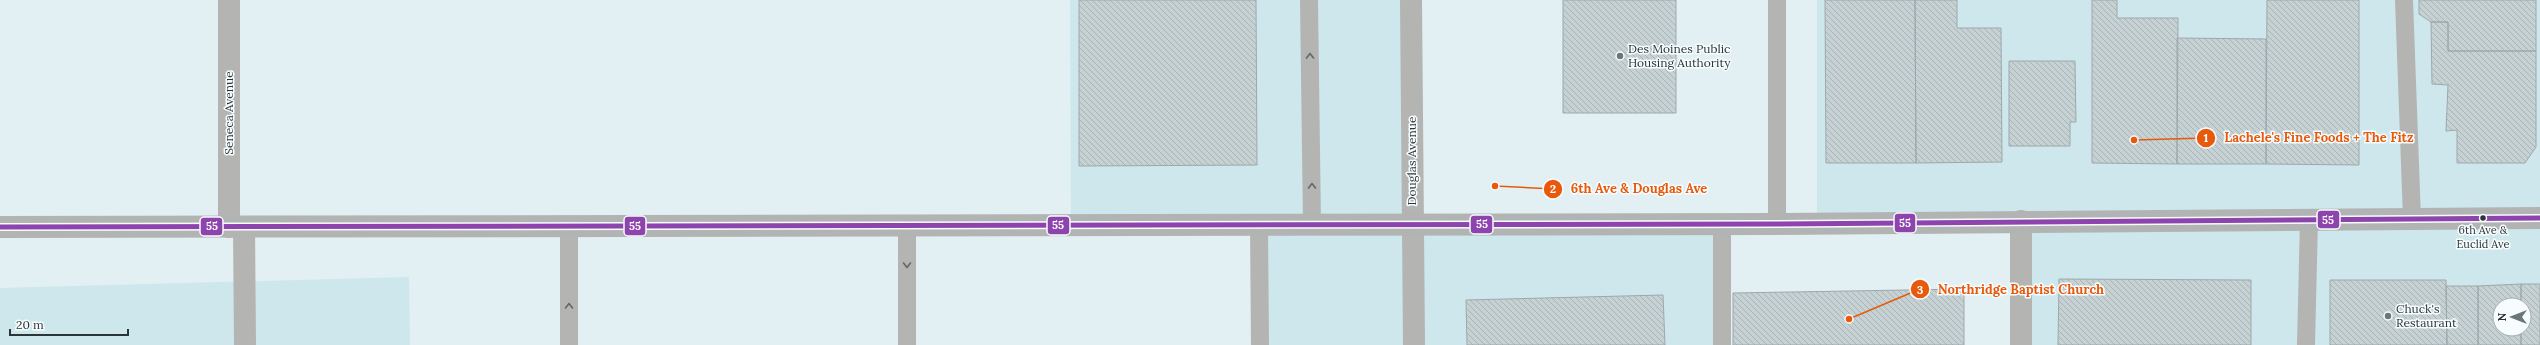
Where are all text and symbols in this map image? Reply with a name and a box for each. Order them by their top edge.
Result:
place label: Des Moines Public Housing Authority [1628,41,1731,70]
marker: Des Moines Public Housing Authority [1615,51,1625,61]
one-way arrow [1306,53,1314,59]
street label: Seneca Avenue [221,71,236,155]
street label: Douglas Avenue [1404,116,1419,205]
callout: Lachele's Fine Foods + The Fitz [2196,125,2422,150]
text: Lachele's Fine Foods + The Fitz [2224,129,2414,146]
text: 1 [2204,130,2209,145]
callout: 6th Ave & Douglas Ave [1543,176,1715,201]
text: 6th Ave & Douglas Ave [1571,180,1707,197]
text: 2 [1550,181,1556,196]
one-way arrow [1308,183,1316,189]
line badge: 55 [2317,210,2340,229]
line badge: 55 [1894,213,1916,233]
text: 55 [2322,213,2334,227]
marker: 6th Ave & Euclid Ave [2478,213,2488,223]
line badge: 55 [1470,215,1493,234]
line badge: 55 [624,216,646,236]
line badge: 55 [1047,216,1070,235]
text: 55 [1899,216,1911,230]
line badge: 55 [200,217,223,236]
text: 55 [1476,217,1488,231]
text: 55 [1052,218,1064,232]
text: 55 [206,219,218,233]
text: 55 [629,219,641,233]
place label: 6th Ave & Euclid Ave [2457,223,2509,251]
one-way arrow [903,262,911,268]
callout: Northridge Baptist Church [1910,277,2112,302]
text: Northridge Baptist Church [1938,281,2104,298]
text: 3 [1917,282,1924,297]
north arrow [2492,297,2532,337]
place label: Chuck's Restaurant [2396,301,2457,330]
one-way arrow [565,303,573,309]
scale bar [10,311,128,337]
marker: Chuck's Restaurant [2383,311,2393,321]
text: N [2495,312,2509,321]
text: 20 m [16,317,44,332]

